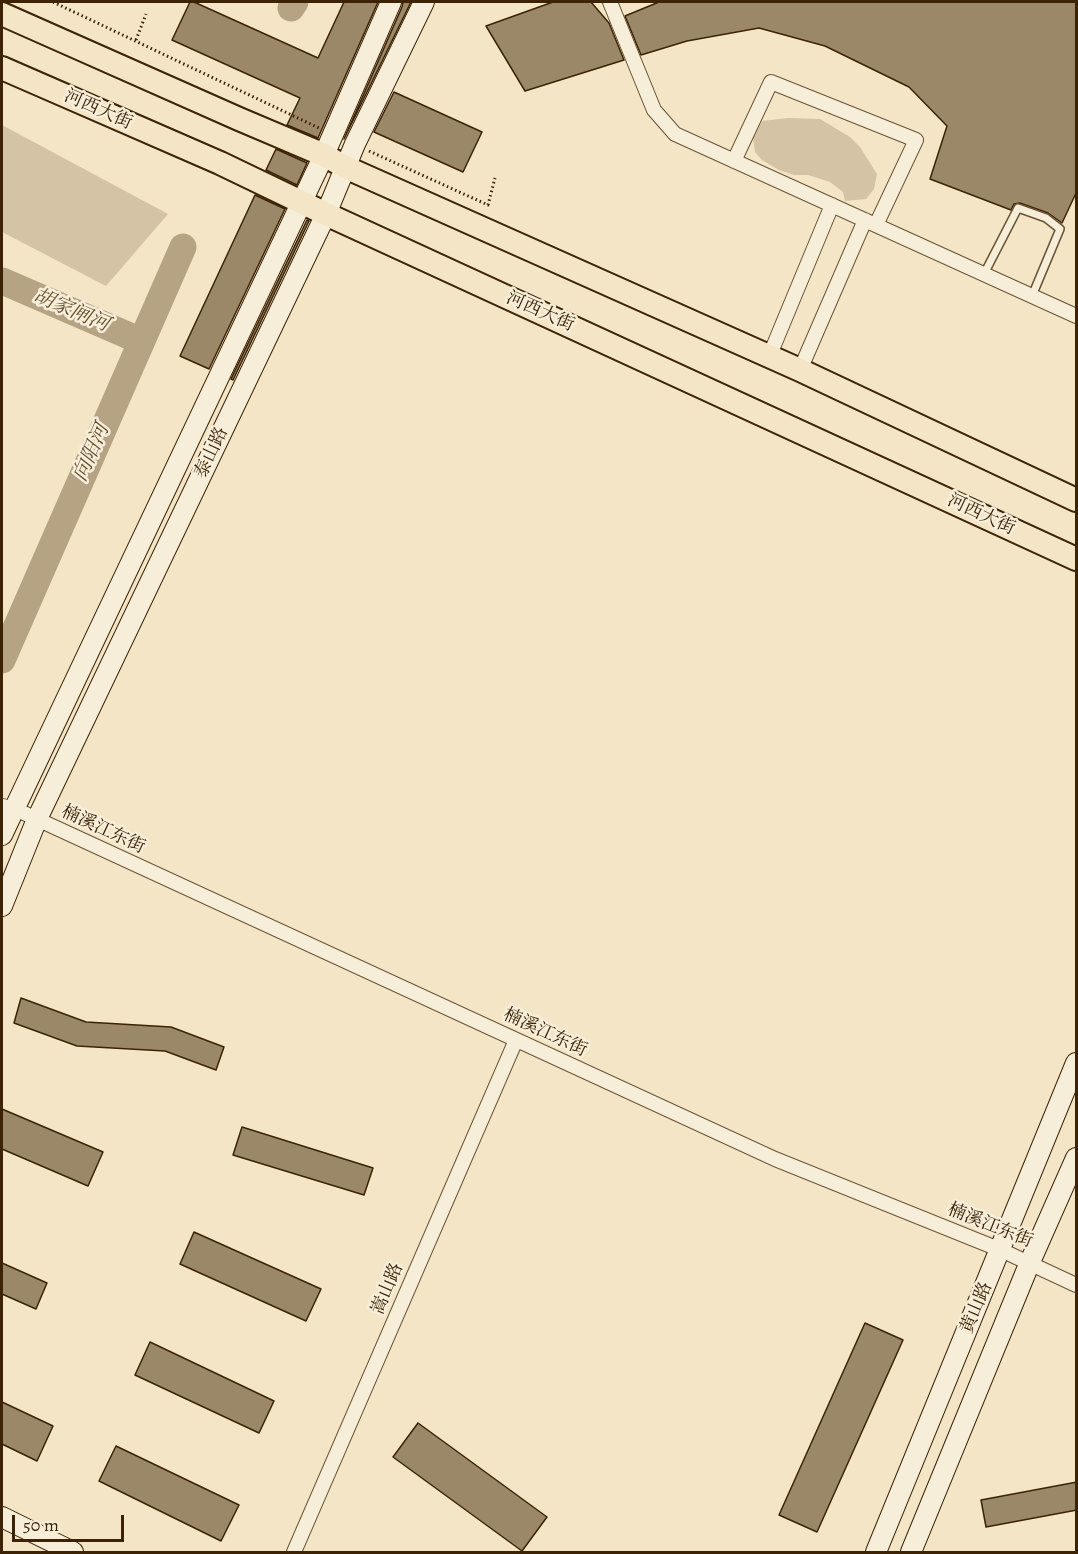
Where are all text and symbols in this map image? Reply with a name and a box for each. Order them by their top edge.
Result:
street label: 河西大街 [61,85,135,135]
water label: 胡家闸河 [29,284,113,338]
street label: 河西大街 [503,287,577,337]
water label: 向阳河 [69,421,115,485]
street label: 泰山路 [191,424,233,482]
street label: 河西大街 [944,490,1018,540]
street label: 楠溪江东街 [58,801,148,859]
street label: 楠溪江东街 [500,1004,590,1062]
street label: 楠溪江东街 [944,1199,1036,1253]
street label: 嵩山路 [368,1260,408,1318]
street label: 黄山路 [957,1279,997,1337]
scale bar [15,1503,128,1541]
text: 50 m [23,1513,59,1537]

